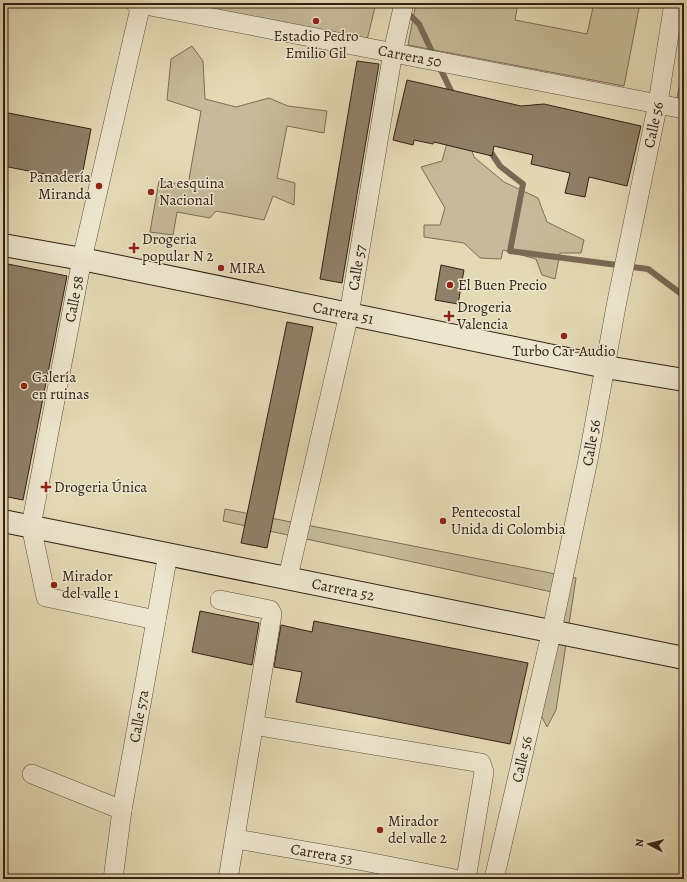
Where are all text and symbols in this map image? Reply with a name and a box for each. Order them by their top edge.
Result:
marker: Estadio Pedro Emilio Gil [311,16,321,26]
place label: Estadio Pedro Emilio Gil [274,26,359,63]
street label: Carrera 50 [376,40,443,72]
street label: Calle 56 [639,100,668,150]
place label: Panadería Miranda [29,167,91,204]
place label: La esquina Nacional [159,173,225,210]
marker: Panadería Miranda [94,181,104,191]
marker: La esquina Nacional [146,187,156,197]
place label: Drogeria popular N 2 [142,229,214,266]
marker: Drogeria popular N 2 [129,243,139,253]
street label: Calle 57 [343,243,371,292]
place label: MIRA [229,258,265,278]
marker: MIRA [216,263,226,273]
street label: Calle 58 [60,274,88,324]
place label: El Buen Precio [458,275,547,295]
marker: El Buen Precio [445,280,455,290]
street label: Carrera 51 [311,297,375,329]
place label: Drogeria Valencia [456,297,512,334]
marker: Drogeria Valencia [444,311,454,321]
marker: Turbo Car-Audio [559,331,569,341]
place label: Turbo Car-Audio [513,341,615,361]
place label: Galería en ruinas [32,367,89,404]
marker: Galería en ruinas [19,381,29,391]
street label: Calle 56 [577,418,605,468]
place label: Drogeria Única [54,477,147,497]
marker: Drogeria Única [41,482,51,492]
place label: Pentecostal Unida di Colombia [451,502,566,539]
marker: Pentecostal Unida di Colombia [438,516,448,526]
place label: Mirador del valle 1 [62,566,119,603]
street label: Carrera 52 [310,573,376,606]
marker: Mirador del valle 1 [49,580,59,590]
street label: Calle 57a [124,688,153,744]
street label: Calle 56 [507,734,537,784]
place label: Mirador del valle 2 [388,811,447,848]
north arrow [629,824,669,864]
marker: Mirador del valle 2 [375,825,385,835]
text: N [632,838,648,848]
street label: Carrera 53 [289,839,354,869]

